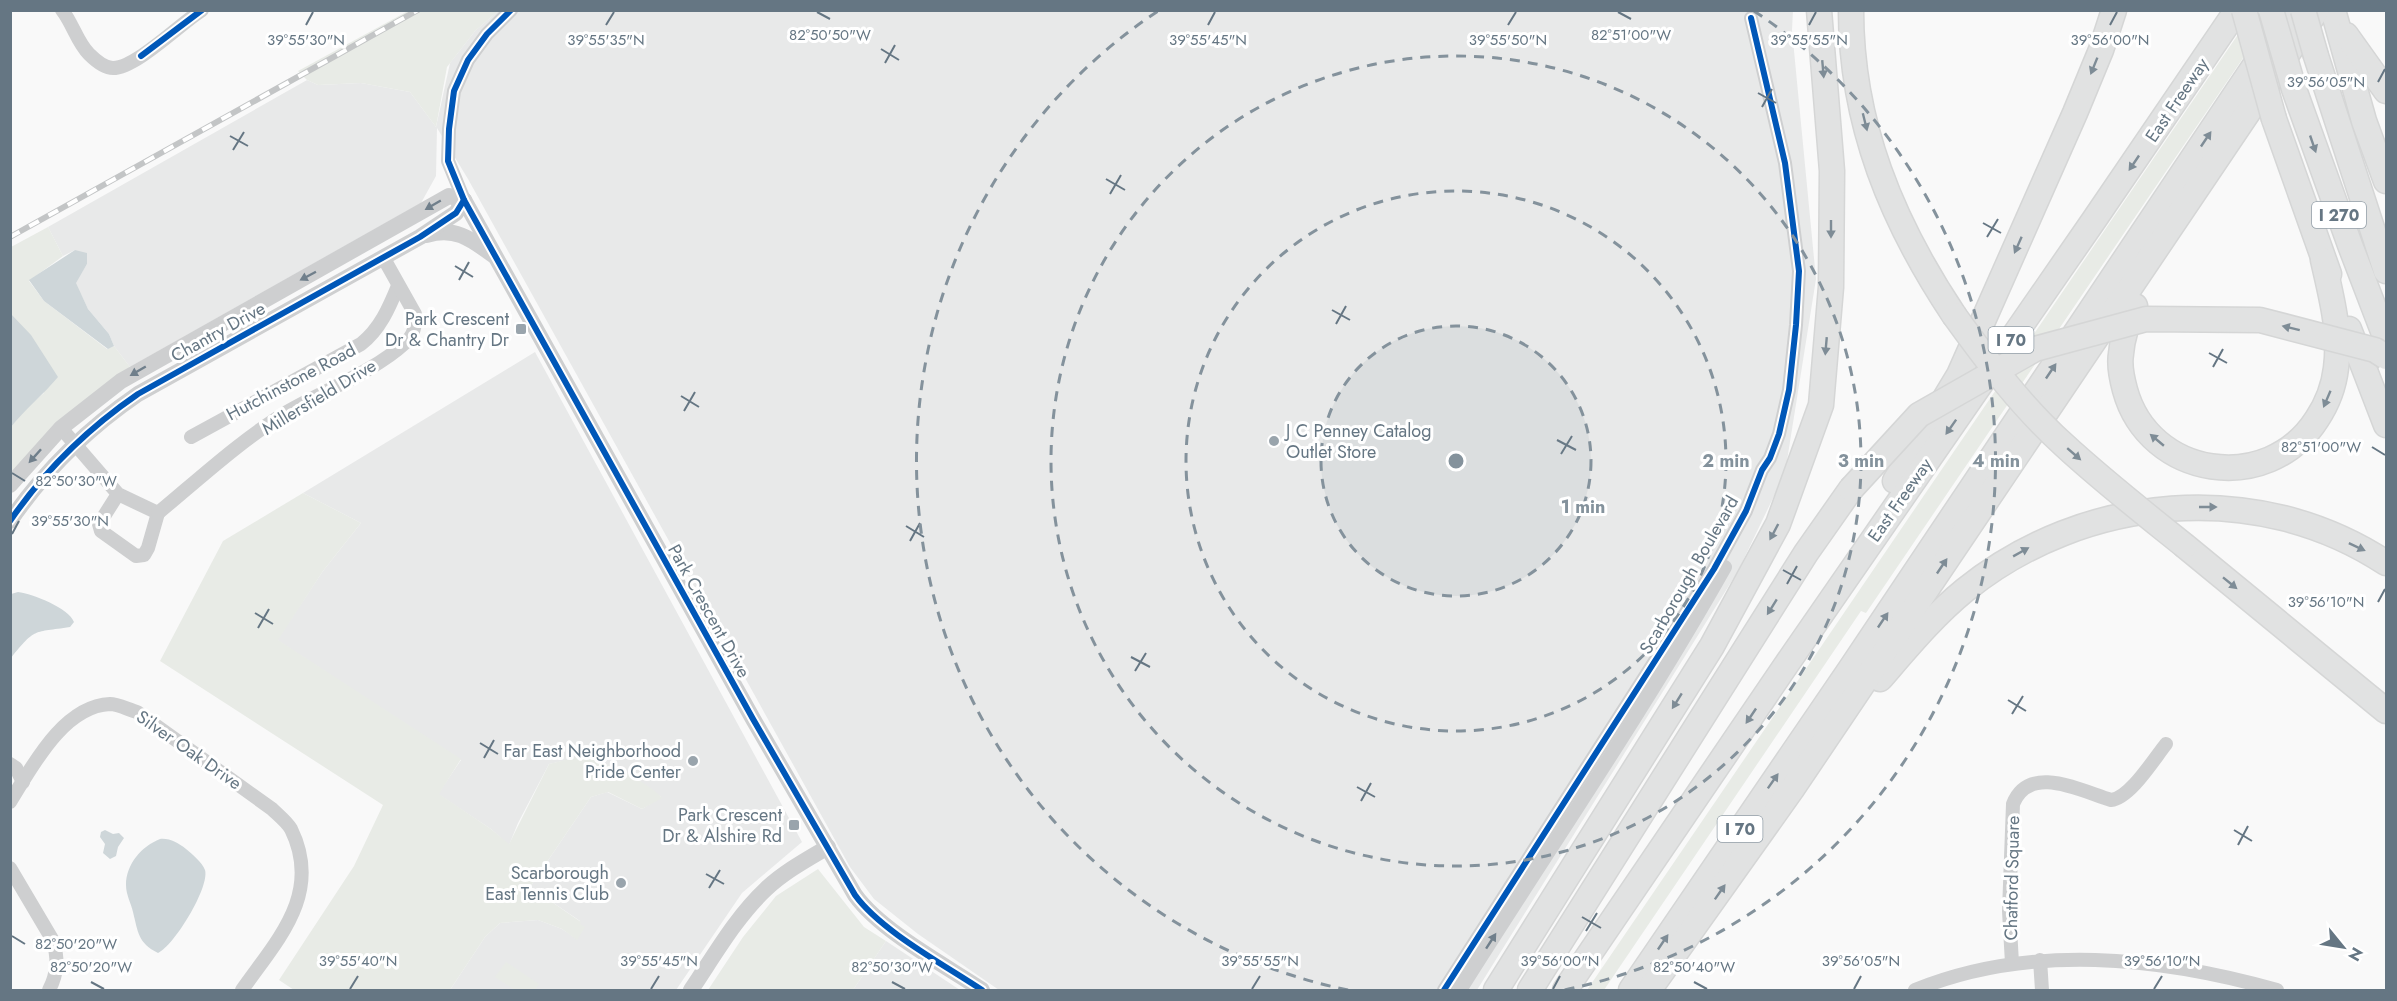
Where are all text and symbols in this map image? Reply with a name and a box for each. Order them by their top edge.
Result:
text: 82°50'50"W [789,24,871,46]
text: 82°51'00"W [1591,24,1671,46]
text: 39°55'30"N [267,29,345,51]
text: 39°55'35"N [567,29,645,51]
text: 39°55'45"N [1169,29,1247,51]
text: 39°55'50"N [1469,29,1547,51]
text: 39°55'55"N [1770,29,1848,51]
text: 39°56'00"N [2071,29,2149,51]
street label: East Freeway [2139,52,2215,148]
one-way arrow [2089,57,2099,75]
one-way arrow [1818,59,1828,78]
text: 39°56'05"N [2287,71,2365,93]
one-way arrow [1860,113,1870,131]
one-way arrow [2201,131,2212,147]
one-way arrow [2309,135,2319,153]
one-way arrow [2128,155,2140,171]
one-way arrow [425,200,441,211]
road number: I 270 [2312,202,2366,228]
one-way arrow [1827,220,1836,239]
one-way arrow [2013,236,2022,253]
one-way arrow [300,271,317,281]
street label: Chantry Drive [166,295,270,369]
place label: Park Crescent Dr & Chantry Dr [385,306,510,353]
marker: Park Crescent Dr & Chantry Dr [514,322,528,336]
one-way arrow [2282,323,2300,333]
road number: I 70 [1988,327,2034,353]
one-way arrow [1821,336,1831,355]
street label: Hutchinstone Road [222,337,360,427]
street label: Millersfield Drive [257,353,381,441]
one-way arrow [2045,363,2056,379]
one-way arrow [129,366,146,376]
one-way arrow [2322,391,2332,409]
place label: J C Penney Catalog Outlet Store [1284,418,1431,465]
one-way arrow [1945,419,1957,435]
marker: J C Penney Catalog Outlet Store [1267,434,1281,448]
one-way arrow [2149,434,2164,446]
text: 82°51'00"W [2281,436,2361,458]
one-way arrow [2066,447,2081,460]
one-way arrow [29,448,42,463]
text: 2 min [1702,448,1750,474]
text: 3 min [1838,448,1884,474]
text: 4 min [1972,448,2020,474]
centre of rings [1446,451,1466,471]
street label: East Freeway [1862,453,1939,547]
text: 82°50'30"W [35,470,117,492]
street label: Scarborough Boulevard [1633,491,1745,659]
text: 1 min [1561,494,1605,520]
one-way arrow [2198,502,2217,512]
text: 39°55'30"N [31,510,109,532]
one-way arrow [1769,524,1779,541]
street label: Park Crescent Drive [661,539,757,683]
one-way arrow [2349,542,2366,551]
one-way arrow [2013,547,2029,558]
one-way arrow [1936,558,1947,574]
one-way arrow [2222,576,2237,589]
text: 39°56'10"N [2288,591,2364,613]
one-way arrow [1766,599,1777,615]
one-way arrow [1878,611,1889,628]
one-way arrow [1672,693,1683,709]
street label: Silver Oak Drive [131,704,247,796]
one-way arrow [1745,708,1757,724]
place label: Far East Neighborhood Pride Center [504,738,682,785]
marker: Far East Neighborhood Pride Center [686,754,700,768]
one-way arrow [1767,773,1778,789]
place label: Park Crescent Dr & Alshire Rd [662,802,783,849]
street label: Chatford Square [1998,815,2026,941]
road number: I 70 [1718,816,1762,842]
marker: Park Crescent Dr & Alshire Rd [787,818,801,832]
place label: Scarborough East Tennis Club [485,860,609,907]
marker: Scarborough East Tennis Club [614,876,628,890]
one-way arrow [1714,884,1725,900]
north arrow [2313,917,2373,977]
text: 82°50'20"W [35,933,117,955]
one-way arrow [1485,933,1496,949]
one-way arrow [1657,934,1668,950]
text: N [2342,943,2369,966]
text: 39°55'40"N [319,950,397,972]
text: 39°55'45"N [620,950,698,972]
text: 39°55'55"N [1221,950,1299,972]
text: 39°56'00"N [1521,950,1599,972]
text: 39°56'05"N [1822,950,1900,972]
text: 39°56'10"N [2124,950,2200,972]
text: 82°50'20"W [50,956,132,978]
text: 82°50'30"W [851,956,933,978]
text: 82°50'40"W [1653,956,1735,978]

